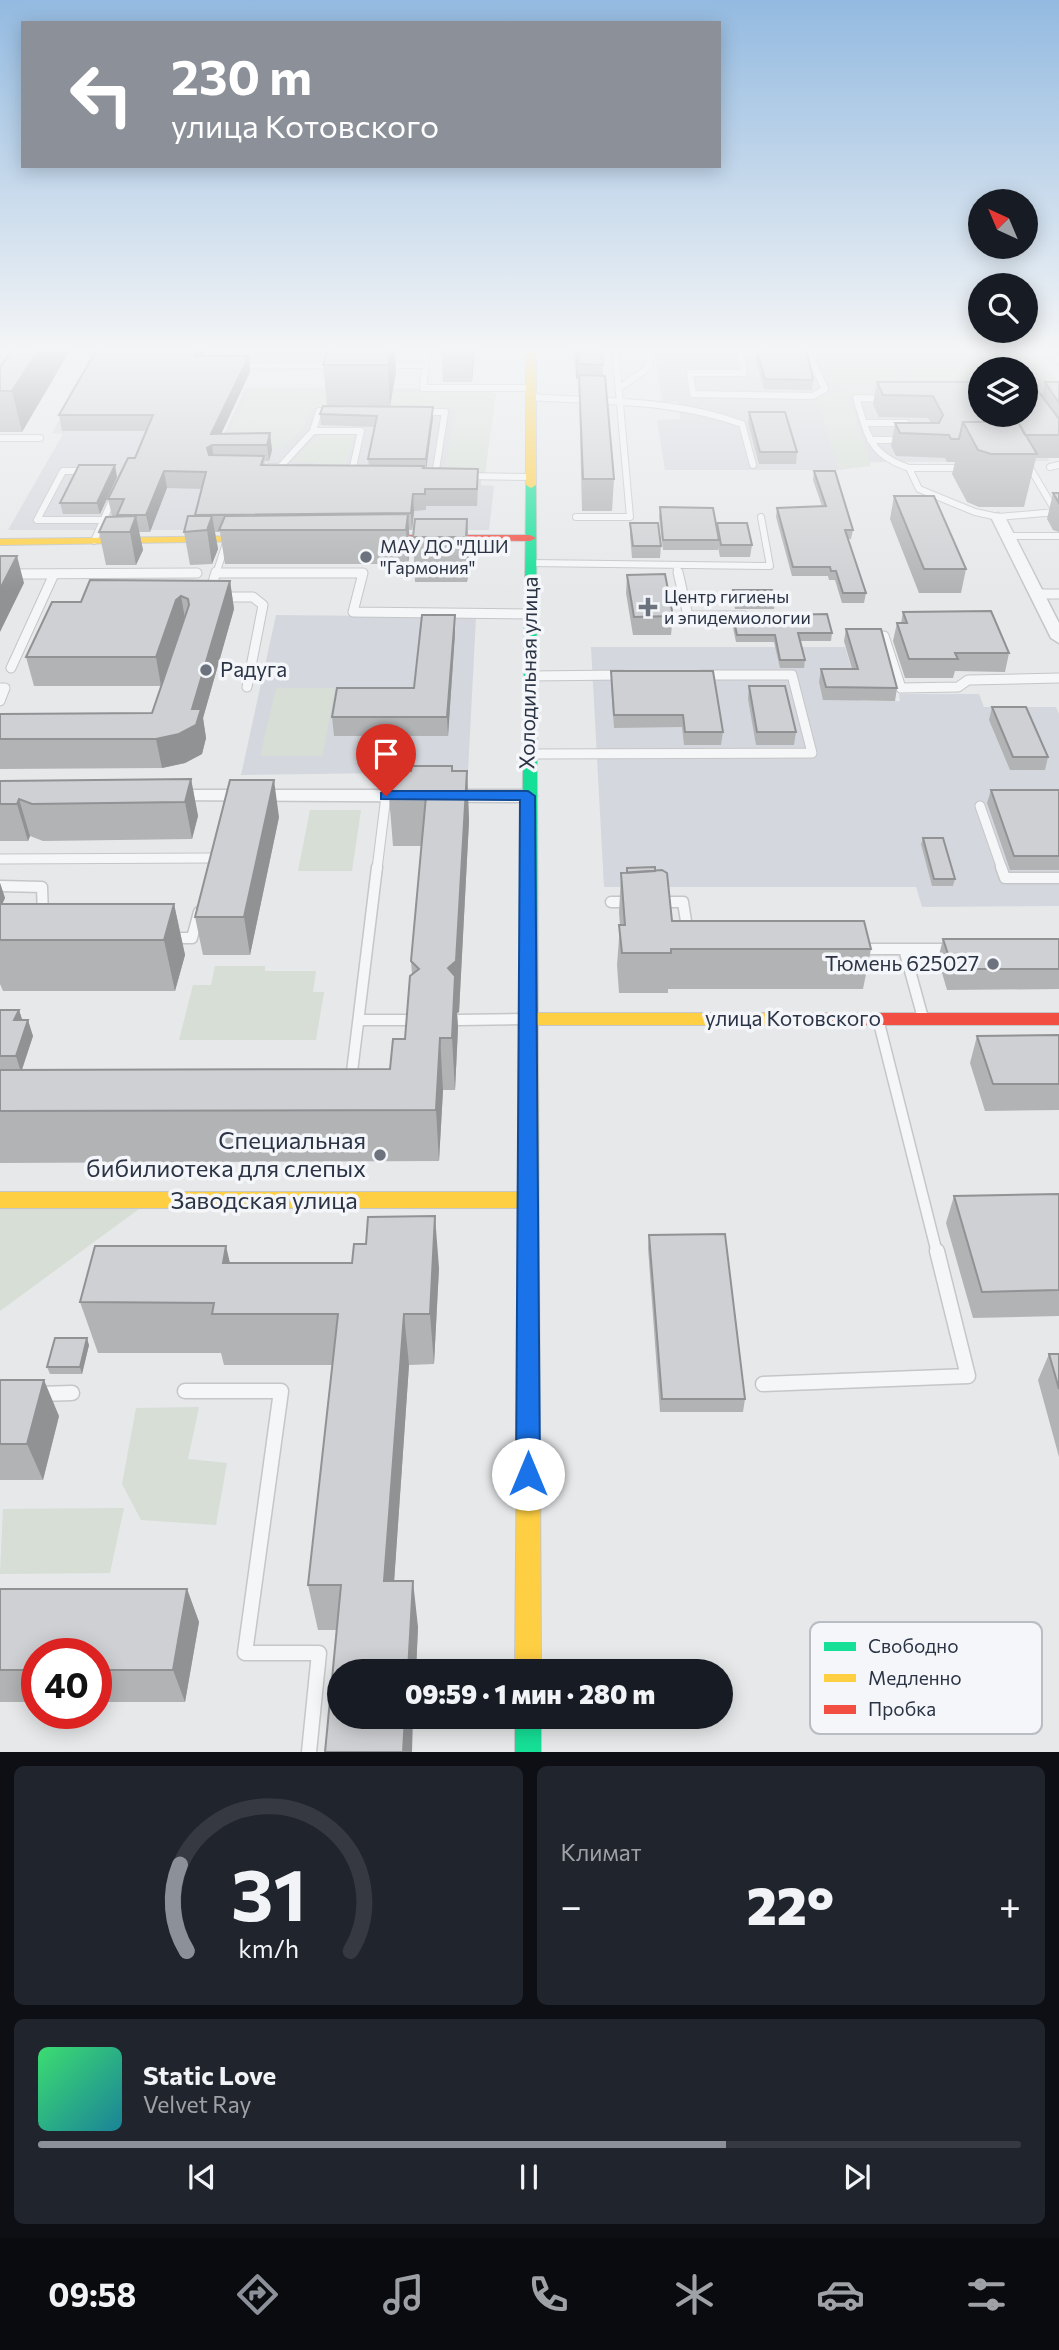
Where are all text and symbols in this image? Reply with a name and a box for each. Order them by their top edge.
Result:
text: 230 m [171,45,312,105]
icon: left [56,49,147,140]
text: улица Котовского [171,105,439,145]
north arrow [968,189,1038,259]
map controls [968,189,1038,427]
button: search [968,273,1038,343]
button: layers [968,357,1038,427]
place label: МАУ ДО "ДШИ "Гармония" [380,535,509,578]
marker: МАУ ДО "ДШИ "Гармония" [358,549,374,565]
street label: Холодильная улица [513,576,542,770]
place label: Центр гигиены и эпидемиологии [664,585,811,628]
marker: Центр гигиены и эпидемиологии [638,597,658,617]
place label: Радуга [220,656,287,681]
marker: Радуга [198,662,214,678]
pin [356,724,416,796]
icon: arrive [367,735,405,773]
place label: Тюмень 625027 [825,950,979,975]
marker: Тюмень 625027 [985,956,1001,972]
street label: улица Котовского [705,1005,881,1030]
place label: Специальная бибилиотека для слепых [86,1125,366,1182]
marker: Специальная бибилиотека для слепых [372,1147,388,1163]
street label: Заводская улица [170,1185,358,1214]
position arrow [491,1437,565,1511]
legend [810,1622,1042,1734]
text: Свободно [868,1634,958,1657]
speed limit sign: 40 [21,1638,112,1729]
text: Медленно [868,1666,962,1689]
text: 09:59 · 1 мин · 280 m [405,1678,655,1709]
text: Пробка [868,1697,936,1720]
text: Климат [561,1838,642,1866]
text: 31 [231,1848,306,1937]
text: 22° [747,1872,834,1936]
text: − [561,1881,582,1928]
text: + [999,1881,1021,1928]
text: km/h [238,1933,299,1963]
text: Static Love [143,2059,276,2090]
text: Velvet Ray [143,2090,251,2118]
icon: previous [183,2158,221,2196]
icon: pause [510,2158,548,2196]
icon: next [838,2158,876,2196]
icon: directions [233,2270,282,2319]
icon: music [379,2270,428,2319]
icon: phone [524,2270,573,2319]
icon: climate [670,2270,719,2319]
icon: car [816,2270,865,2319]
icon: filters [962,2270,1011,2319]
text: 09:58 [48,2274,136,2314]

